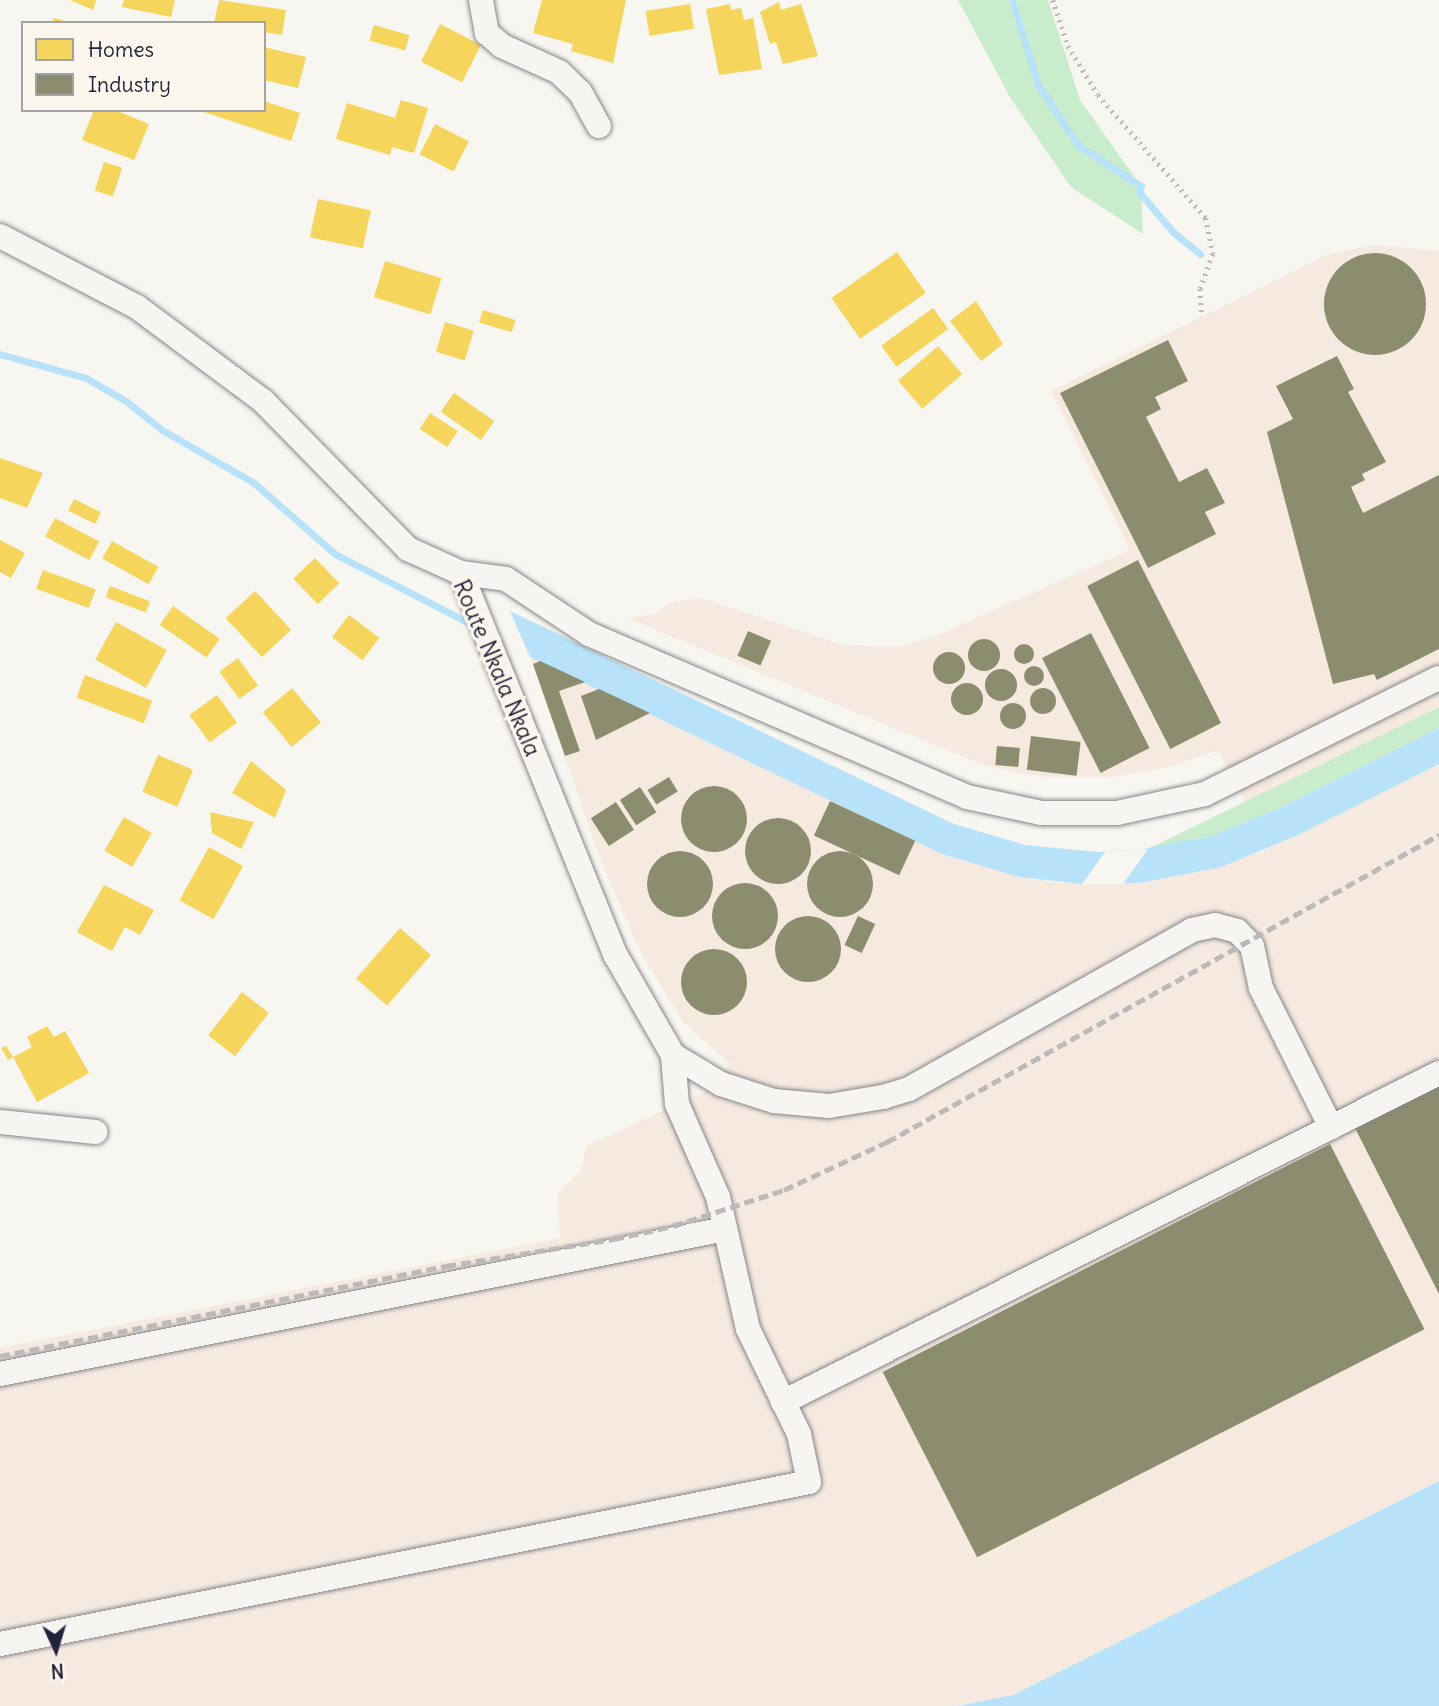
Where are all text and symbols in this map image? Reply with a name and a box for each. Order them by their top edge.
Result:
legend [21,21,266,112]
text: Homes [88,36,154,63]
text: Industry [88,71,171,98]
street label: Route Nkala Nkala [447,576,547,760]
north arrow [21,1615,91,1685]
text: N [50,1659,65,1683]

